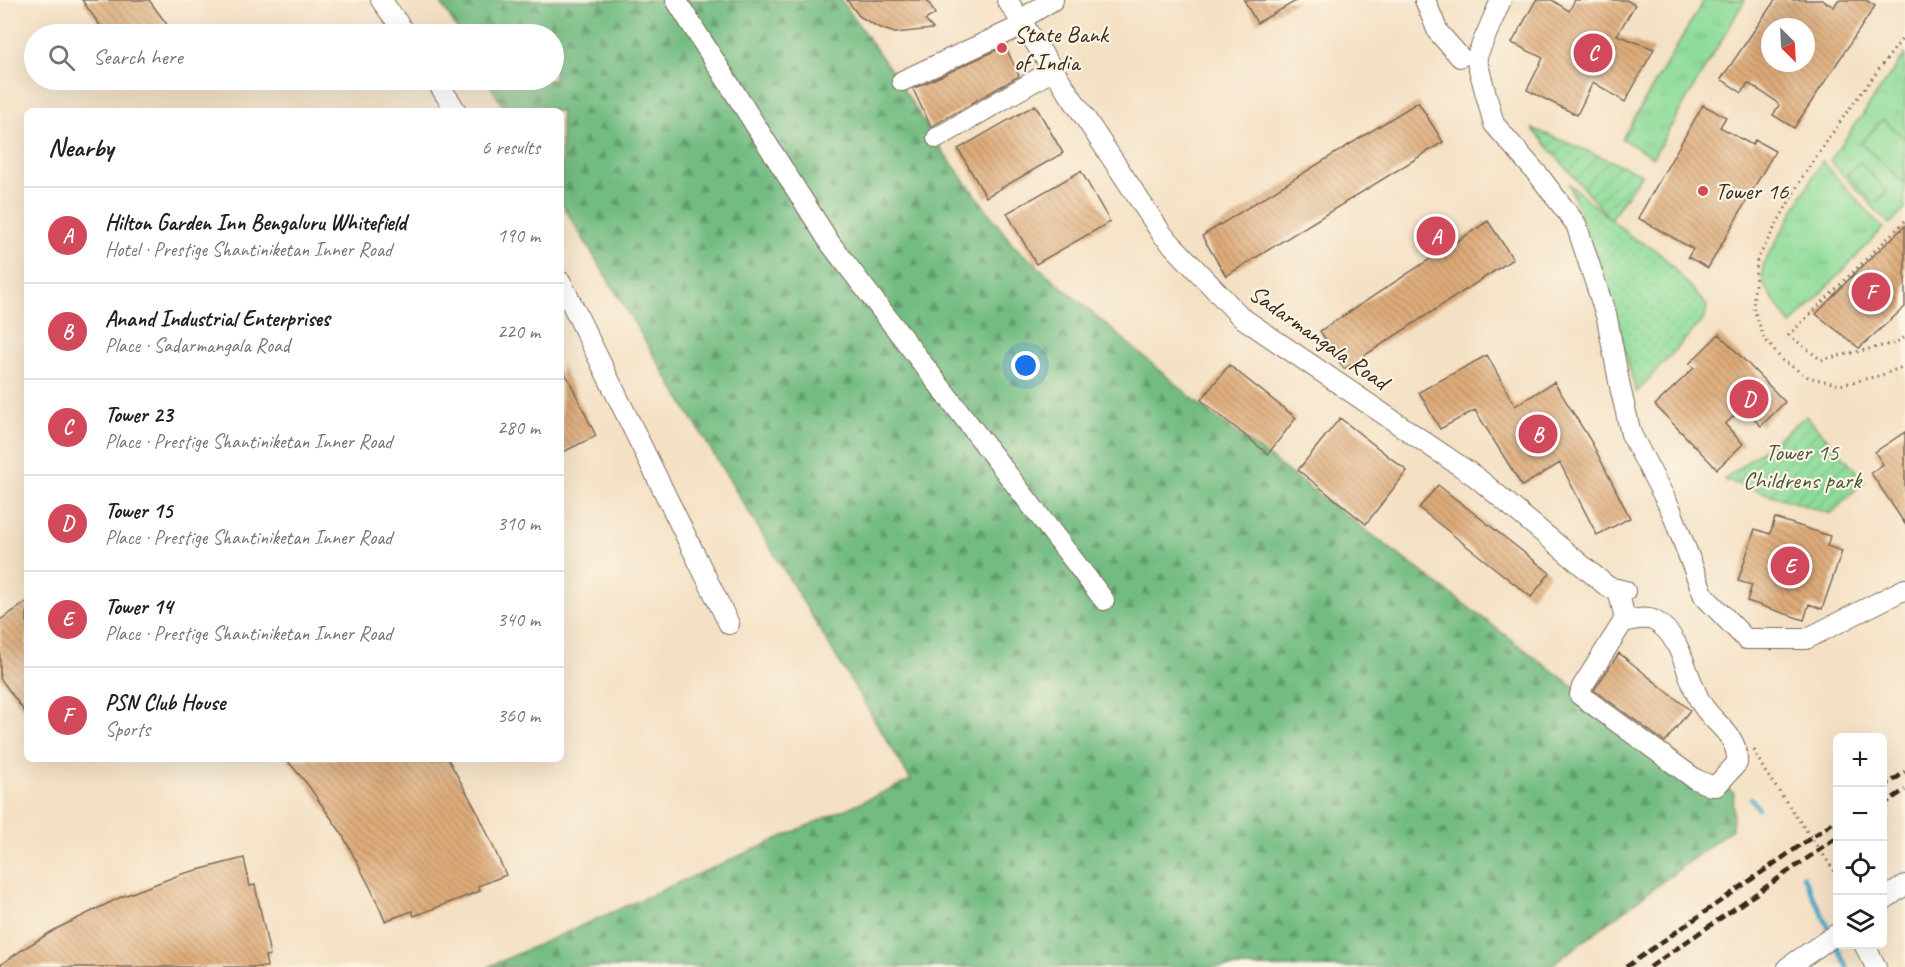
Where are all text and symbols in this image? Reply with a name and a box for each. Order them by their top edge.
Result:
north arrow [1761,18,1815,72]
place label: State Bank of India [1014,19,1110,77]
search box [24,24,564,90]
pin: C [1574,31,1612,76]
icon: search [45,41,78,74]
marker: State Bank of India [995,41,1009,55]
text: Search here [93,43,183,71]
text: Nearby [48,131,113,164]
text: 6 results [481,135,540,160]
place label: Tower 16 [1715,176,1790,206]
marker: Tower 16 [1696,184,1710,198]
text: Hilton Garden Inn Bengaluru Whitefield [105,209,406,237]
pin: A [1416,214,1456,258]
text: A [62,223,73,248]
text: 190 m [497,223,540,248]
text: Hotel · Prestige Shantiniketan Inner Road [105,237,392,262]
pin: F [1852,270,1890,314]
street label: Sadarmangala Road [1244,278,1397,398]
text: Anand Industrial Enterprises [105,305,330,333]
text: B [62,319,73,344]
text: 220 m [497,319,540,344]
text: Place · Sadarmangala Road [105,333,290,358]
your location [1011,351,1040,380]
pin: D [1730,376,1768,422]
text: Tower 23 [105,401,173,429]
pin: B [1518,412,1558,456]
text: C [63,415,72,440]
text: 280 m [497,415,540,440]
text: Place · Prestige Shantiniketan Inner Road [105,429,392,454]
park label: Tower 15 Childrens park [1743,437,1863,495]
text: Tower 15 [105,497,172,525]
text: D [62,511,73,536]
text: 310 m [497,511,540,536]
text: Place · Prestige Shantiniketan Inner Road [105,525,392,550]
pin: E [1770,544,1810,588]
text: Tower 14 [105,593,173,621]
text: E [62,607,73,632]
text: 340 m [497,607,540,632]
text: Place · Prestige Shantiniketan Inner Road [105,621,392,646]
text: PSN Club House [105,689,225,717]
text: F [63,703,72,728]
text: 360 m [497,703,540,728]
text: Sports [105,717,150,742]
map controls [1833,733,1887,949]
button: + [1833,733,1887,787]
button: − [1833,787,1887,841]
button: locate [1833,841,1887,895]
button: layers [1833,895,1887,949]

